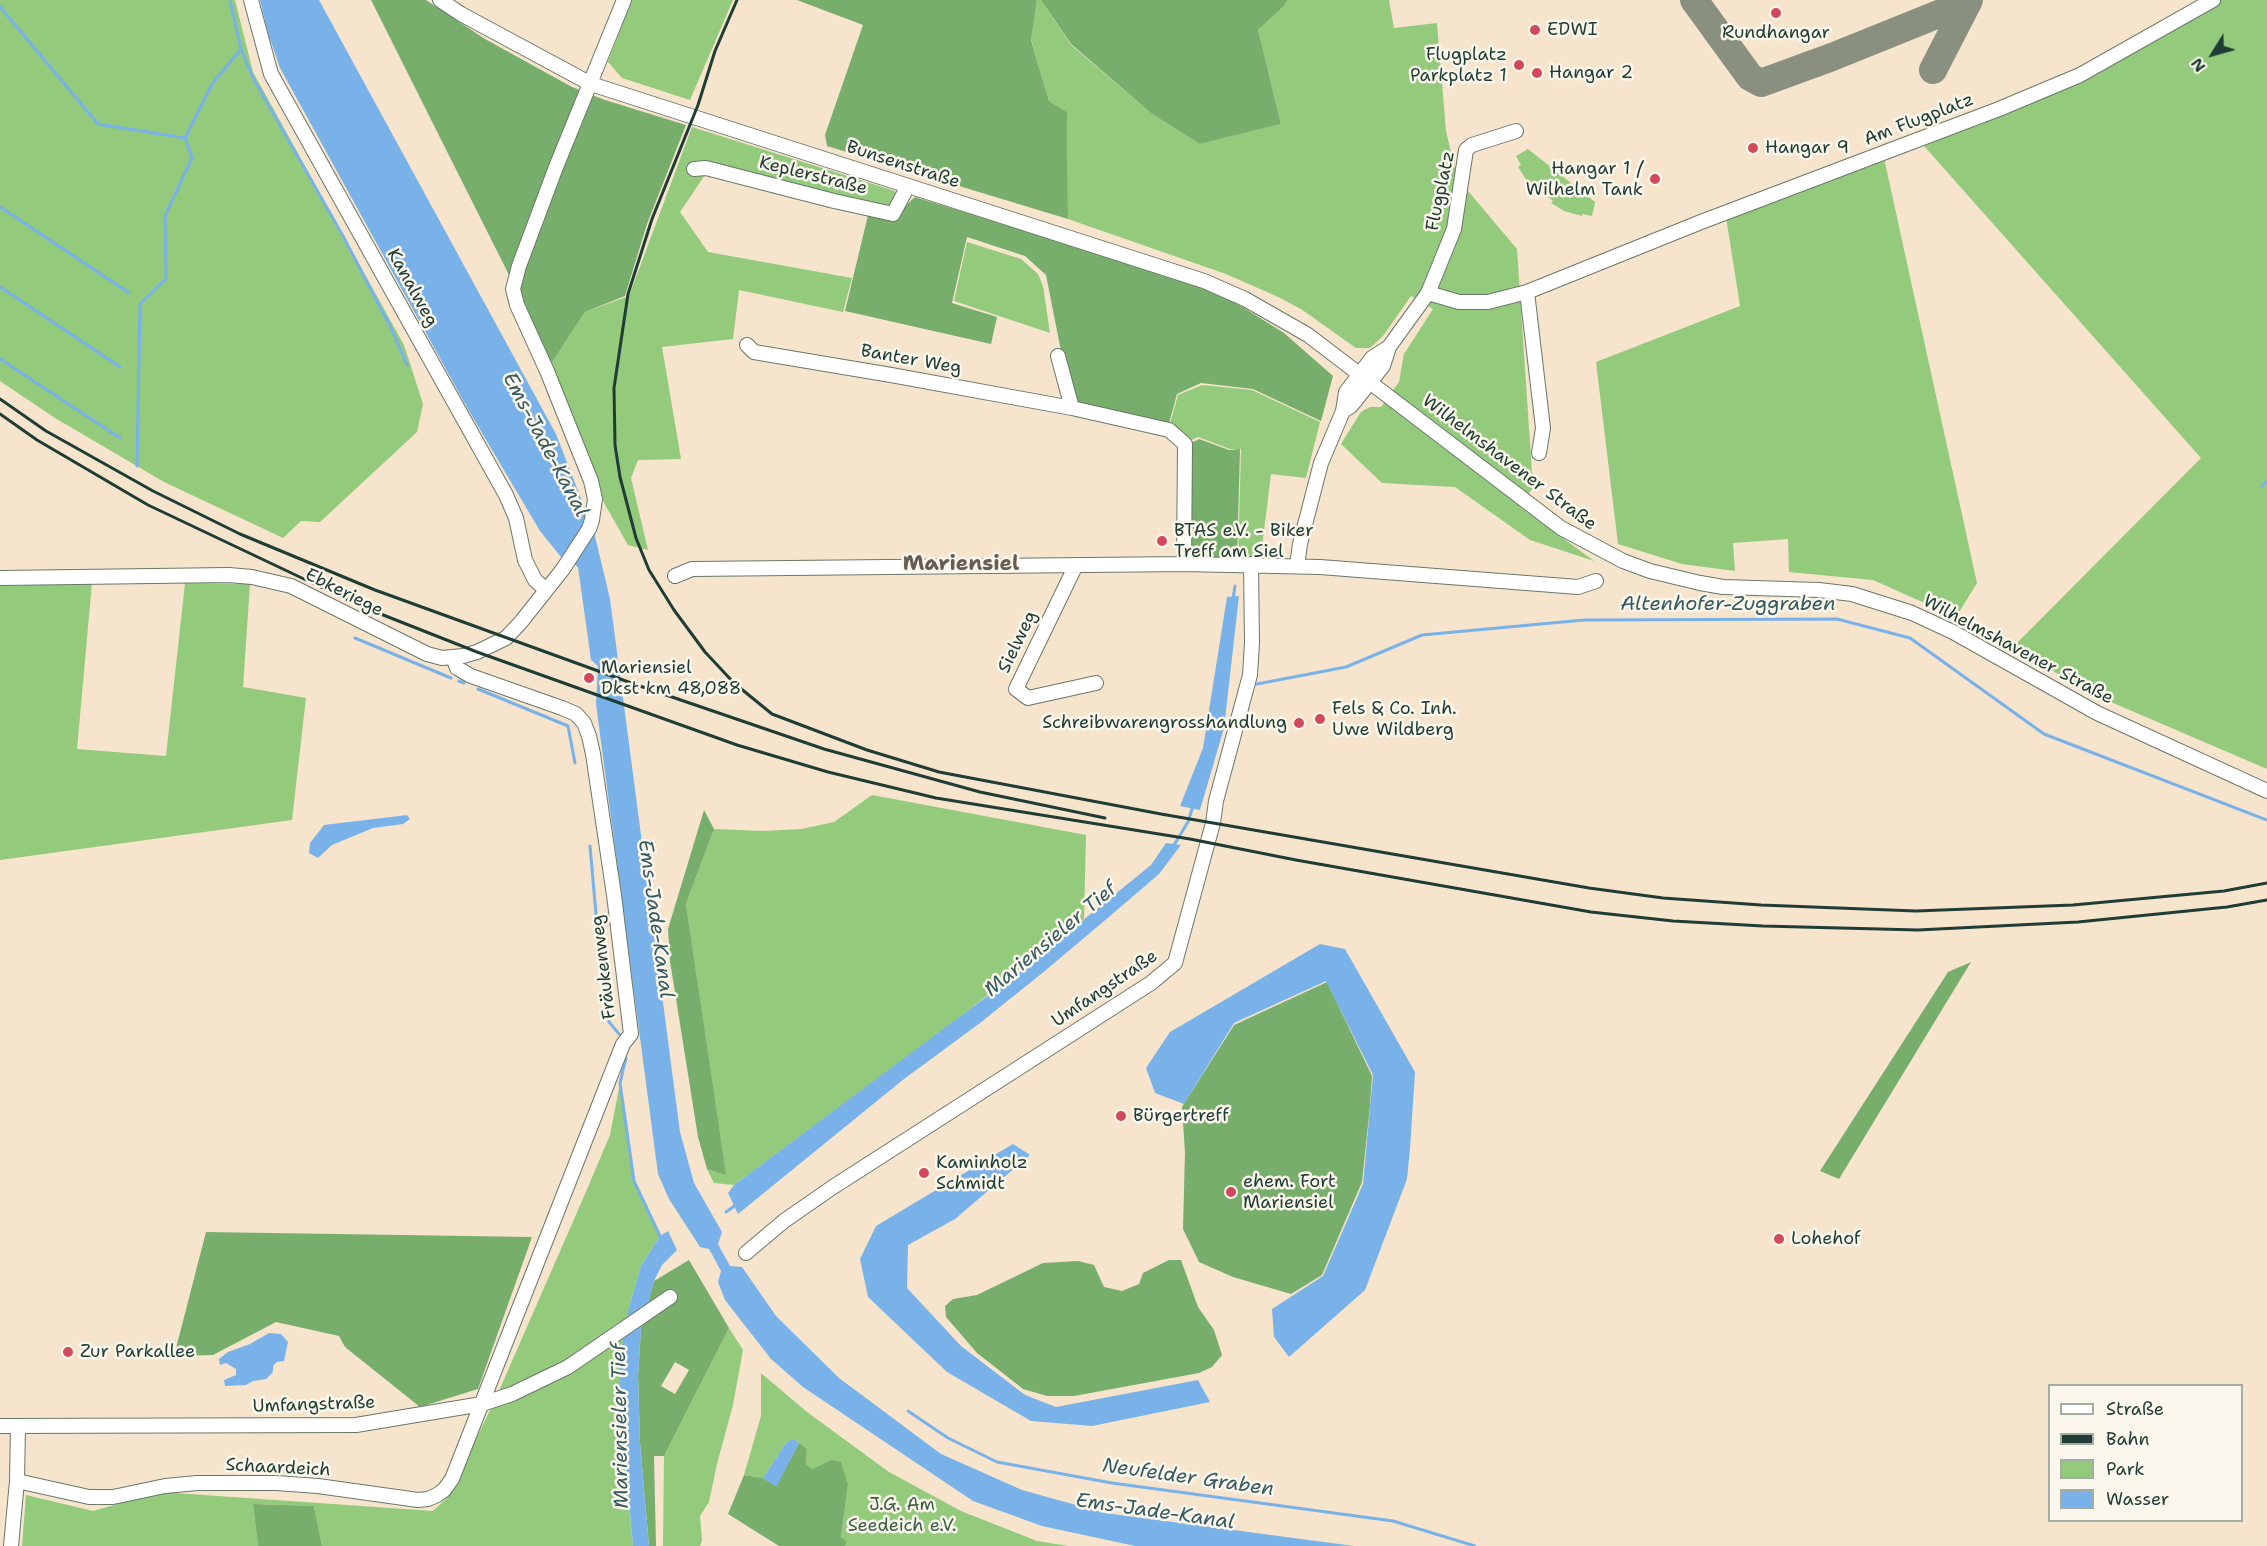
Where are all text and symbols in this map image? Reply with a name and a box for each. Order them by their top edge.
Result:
marker: Rundhangar [1769,6,1783,20]
place label: EDWI [1547,19,1598,41]
place label: Rundhangar [1722,22,1830,44]
marker: EDWI [1528,23,1542,37]
north arrow [2183,24,2243,84]
place label: Flugplatz Parkplatz 1 [1410,44,1507,86]
text: N [2186,54,2210,77]
marker: Flugplatz Parkplatz 1 [1512,58,1526,72]
place label: Hangar 2 [1549,62,1633,84]
marker: Hangar 2 [1530,66,1544,80]
street label: Am Flugplatz [1861,89,1977,151]
street label: Bunsenstraße [844,136,962,194]
place label: Hangar 9 [1765,137,1849,159]
marker: Hangar 9 [1746,141,1760,155]
street label: Flugplatz [1422,149,1460,233]
street label: Keplerstraße [757,152,869,200]
place label: Hangar 1 / Wilhelm Tank [1526,158,1643,201]
marker: Hangar 1 / Wilhelm Tank [1648,172,1662,186]
street label: Kanalweg [382,245,442,331]
street label: Banter Weg [859,341,963,379]
water label: Ems-Jade-Kanal [497,369,593,521]
street label: Wilhelmshavener Straße [1418,390,1600,536]
place label: BTAS e.V. - Biker Treff am Siel [1174,520,1314,562]
marker: BTAS e.V. - Biker Treff am Siel [1155,534,1169,548]
district label: Mariensiel [903,552,1019,578]
street label: Ebkeriege [301,564,387,622]
street label: Wilhelmshavener Straße [1919,591,2117,709]
water label: Altenhofer-Zuggraben [1621,593,1835,617]
street label: Sielweg [994,607,1042,677]
place label: Mariensiel Dkst km 48,088 [601,657,741,700]
marker: Mariensiel Dkst km 48,088 [582,671,596,685]
place label: Fels & Co. Inh. Uwe Wildberg [1332,698,1457,740]
place label: Schreibwarengrosshandlung [1042,712,1287,734]
marker: Fels & Co. Inh. Uwe Wildberg [1313,712,1327,726]
marker: Schreibwarengrosshandlung [1292,716,1306,730]
water label: Ems-Jade-Kanal [632,838,678,1000]
water label: Mariensieler Tief [980,878,1122,1002]
street label: Fräukenweg [587,914,621,1020]
street label: Umfangstraße [1048,946,1162,1032]
place label: Bürgertreff [1133,1105,1229,1127]
marker: Bürgertreff [1114,1109,1128,1123]
place label: Kaminholz Schmidt [936,1152,1028,1194]
marker: Kaminholz Schmidt [917,1166,931,1180]
place label: ehem. Fort Mariensiel [1243,1171,1336,1214]
marker: ehem. Fort Mariensiel [1224,1185,1238,1199]
place label: Lohehof [1791,1228,1861,1250]
marker: Lohehof [1772,1232,1786,1246]
place label: Zur Parkallee [80,1341,195,1363]
water label: Mariensieler Tief [608,1343,634,1509]
marker: Zur Parkallee [61,1345,75,1359]
legend [2048,1384,2243,1522]
street label: Umfangstraße [252,1392,376,1418]
text: Straße [2106,1397,2164,1421]
text: Bahn [2106,1427,2150,1451]
street label: Schaardeich [225,1454,331,1482]
water label: Neufelder Graben [1101,1454,1275,1502]
text: Park [2106,1457,2145,1481]
text: Wasser [2106,1487,2169,1511]
water label: Ems-Jade-Kanal [1074,1489,1236,1535]
park label: J.G. Am Seedeich e.V. [848,1494,956,1537]

